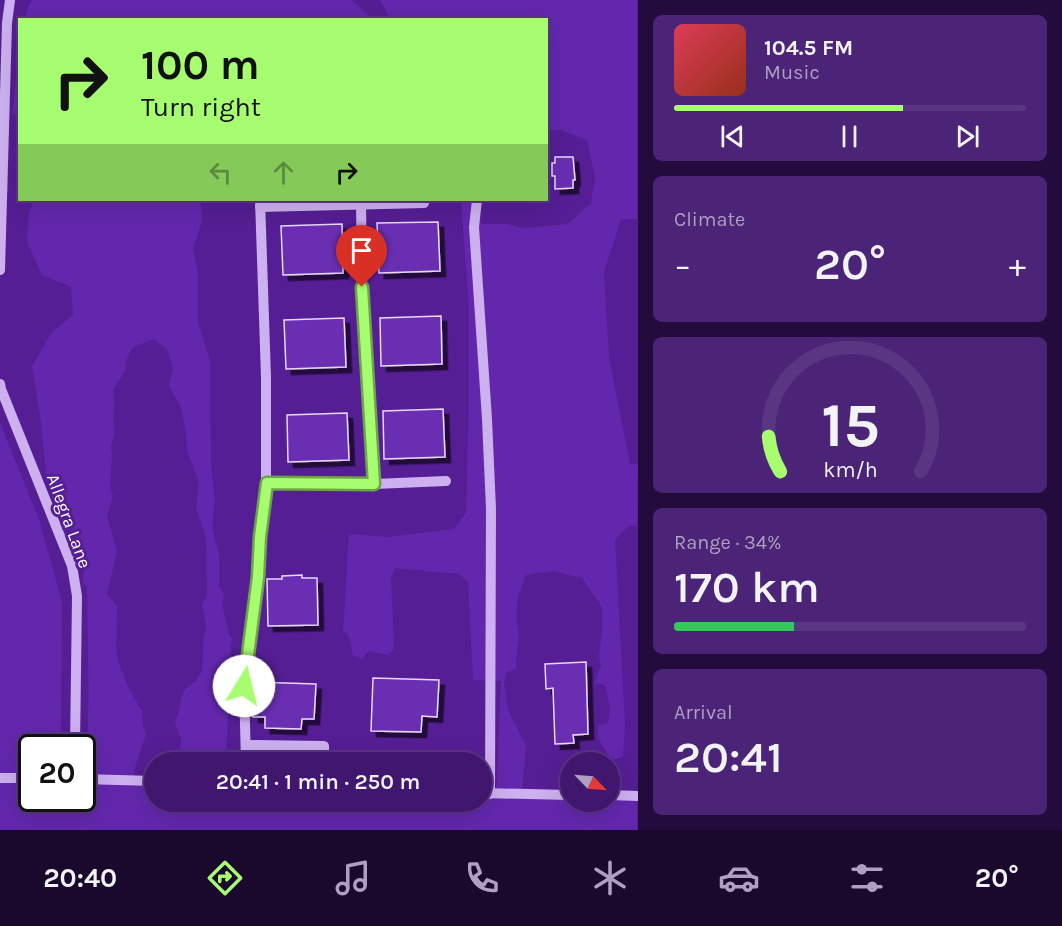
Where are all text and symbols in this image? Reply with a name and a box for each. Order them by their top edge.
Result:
text: 104.5 FM [764,35,853,61]
text: 100 m [141,40,260,90]
icon: right [42,42,120,120]
text: Music [764,61,820,84]
text: Turn right [141,91,261,123]
icon: previous [716,120,749,153]
icon: pause [833,120,866,153]
icon: next [951,120,984,153]
icon: left [204,156,237,189]
icon: ahead [267,156,300,189]
icon: right [330,156,363,189]
text: Climate [674,208,745,231]
pin [336,225,387,287]
icon: arrive [345,234,378,267]
text: 20° [814,238,886,290]
text: − [674,246,691,284]
text: + [1009,246,1026,284]
text: 15 [821,389,879,462]
text: km/h [823,457,877,482]
street label: Allegra Lane [42,471,96,571]
text: Range · 34% [674,531,781,554]
text: 170 km [674,561,820,613]
position arrow [212,654,276,718]
text: Arrival [674,701,733,724]
text: 20:41 [674,731,783,783]
speed limit sign: 20 [18,734,96,812]
north arrow [560,752,620,812]
map controls [560,752,620,812]
text: 20:41 · 1 min · 250 m [216,769,420,795]
icon: directions [204,857,246,899]
icon: music [332,857,374,899]
icon: phone [461,857,503,899]
icon: climate [589,857,631,899]
icon: car [718,857,760,899]
icon: filters [846,857,888,899]
text: 20:40 [43,862,117,894]
text: 20° [975,862,1019,894]

